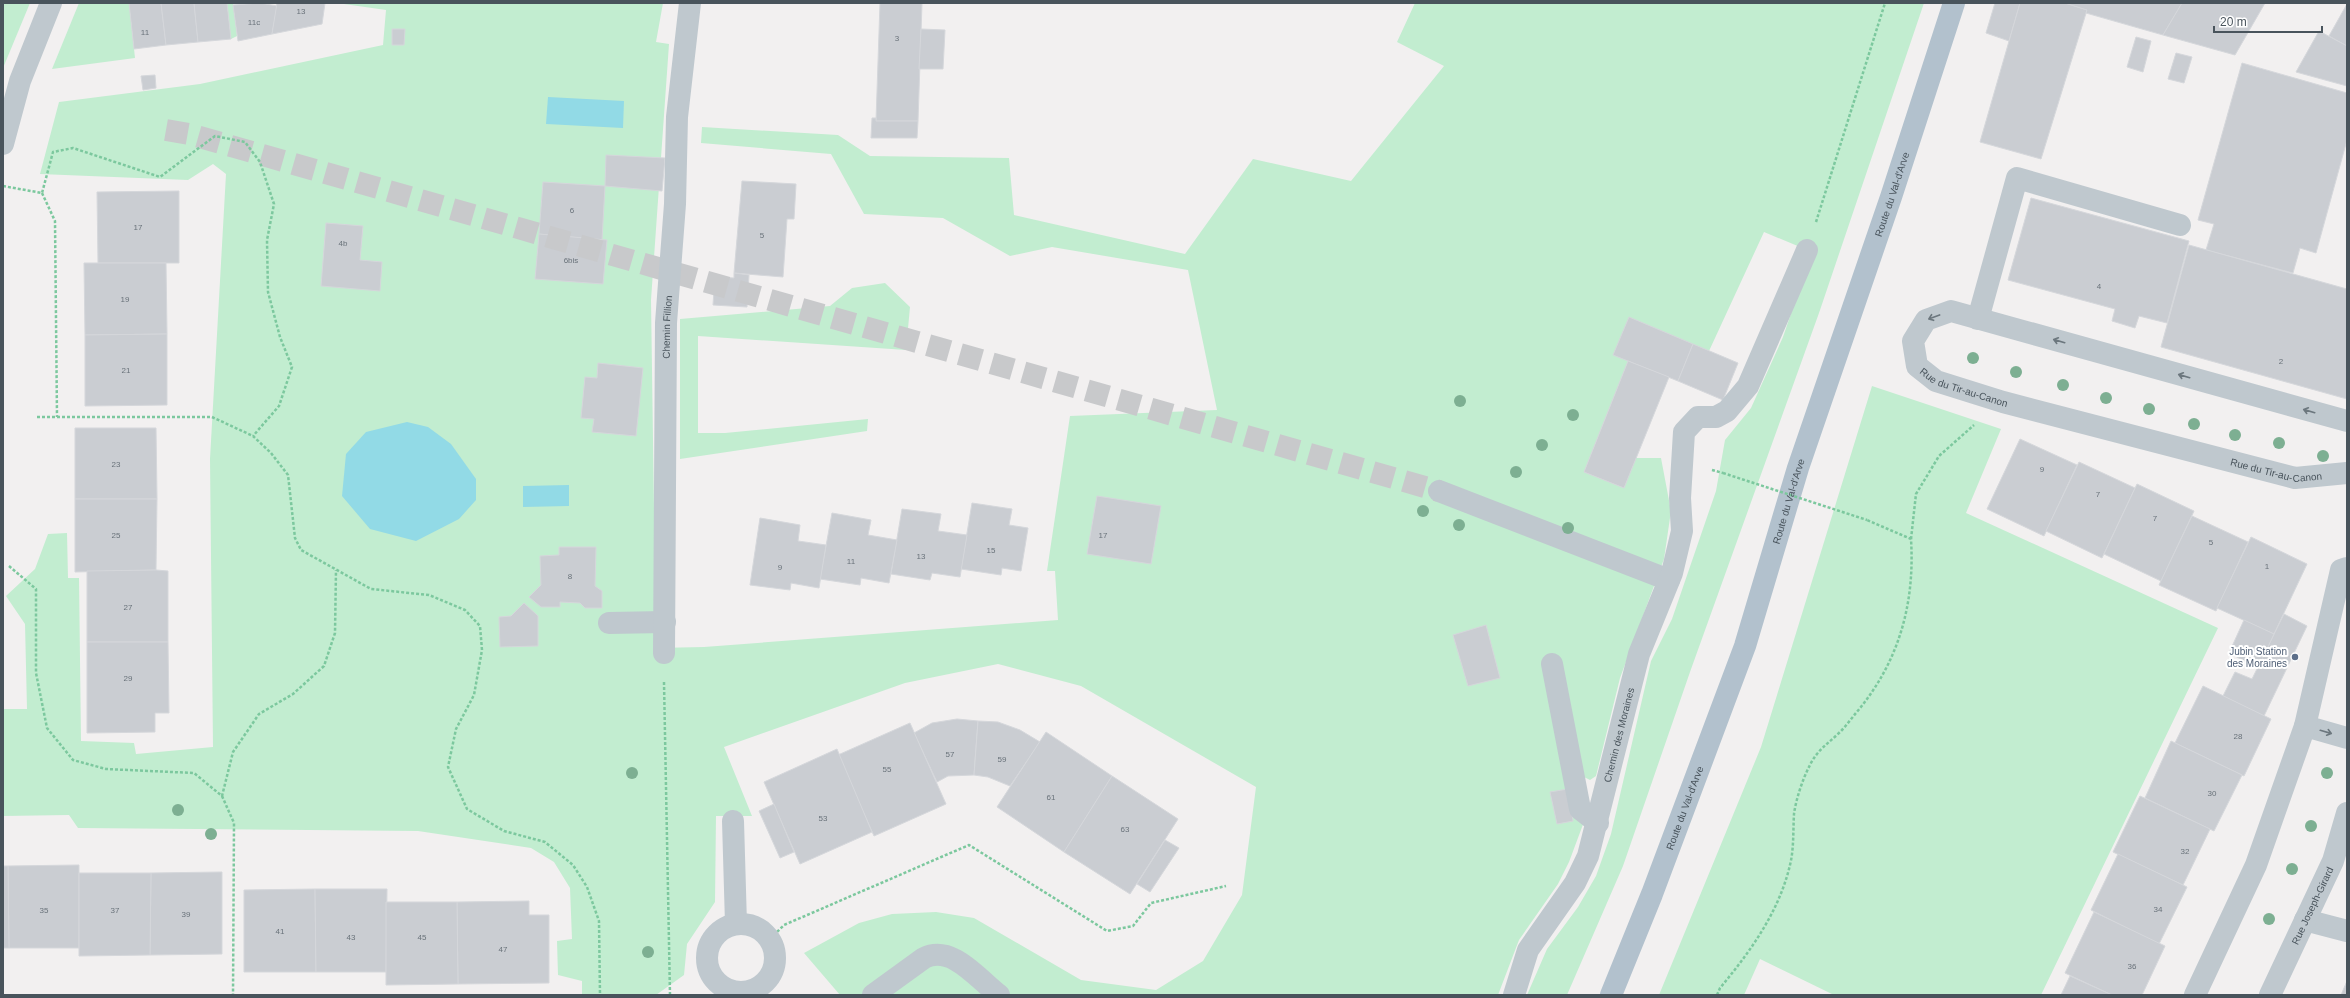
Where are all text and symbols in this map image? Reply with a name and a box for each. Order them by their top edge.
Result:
house number: 13 [297,7,306,16]
scale bar [2214,8,2322,34]
text: 20 m [2220,15,2247,29]
house number: 11c [248,18,260,27]
house number: 11 [141,28,150,37]
house number: 3 [895,34,900,43]
street label: Route du Val-d'Arve [1873,150,1911,238]
house number: 6 [570,206,575,215]
house number: 17 [134,223,143,232]
house number: 5 [760,231,765,240]
house number: 4b [339,239,348,248]
house number: 6bis [564,256,578,265]
house number: 4 [2097,282,2102,291]
house number: 19 [121,295,130,304]
street label: Chemin Fillion [661,295,674,359]
one-way arrow [1929,313,1941,321]
one-way arrow [2053,337,2066,344]
house number: 2 [2279,357,2284,366]
house number: 21 [122,366,131,375]
street label: Rue du Tir-au-Canon [1918,366,2009,409]
one-way arrow [2178,372,2191,379]
one-way arrow [2303,406,2316,414]
street label: Rue du Tir-au-Canon [2229,456,2322,484]
street label: Route du Val-d'Arve [1771,457,1807,545]
house number: 23 [112,460,121,469]
house number: 9 [2040,465,2045,474]
house number: 7 [2096,490,2101,499]
house number: 7 [2153,514,2158,523]
house number: 25 [112,531,121,540]
house number: 17 [1099,531,1108,540]
house number: 5 [2209,538,2214,547]
house number: 15 [987,546,996,555]
house number: 13 [917,552,926,561]
house number: 11 [847,557,856,566]
house number: 1 [2265,562,2270,571]
house number: 9 [778,563,783,572]
house number: 8 [568,572,573,581]
house number: 27 [124,603,133,612]
place label: Jubin Station des Moraines [2227,646,2287,669]
marker: Jubin Station des Moraines [2290,652,2300,662]
house number: 29 [124,674,133,683]
street label: Chemin des Moraines [1602,686,1636,783]
one-way arrow [2319,729,2332,736]
house number: 28 [2234,732,2243,741]
house number: 57 [946,750,955,759]
house number: 59 [998,755,1007,764]
street label: Route du Val-d'Arve [1664,764,1706,851]
house number: 55 [883,765,892,774]
house number: 30 [2208,789,2217,798]
house number: 61 [1047,793,1056,802]
house number: 53 [819,814,828,823]
house number: 63 [1121,825,1130,834]
house number: 32 [2181,847,2190,856]
street label: Rue Joseph-Girard [2290,865,2336,946]
house number: 34 [2154,905,2163,914]
house number: 35 [40,906,49,915]
house number: 37 [111,906,120,915]
house number: 39 [182,910,191,919]
house number: 41 [276,927,285,936]
house number: 43 [347,933,356,942]
house number: 45 [418,933,427,942]
house number: 47 [499,945,508,954]
house number: 36 [2128,962,2137,971]

